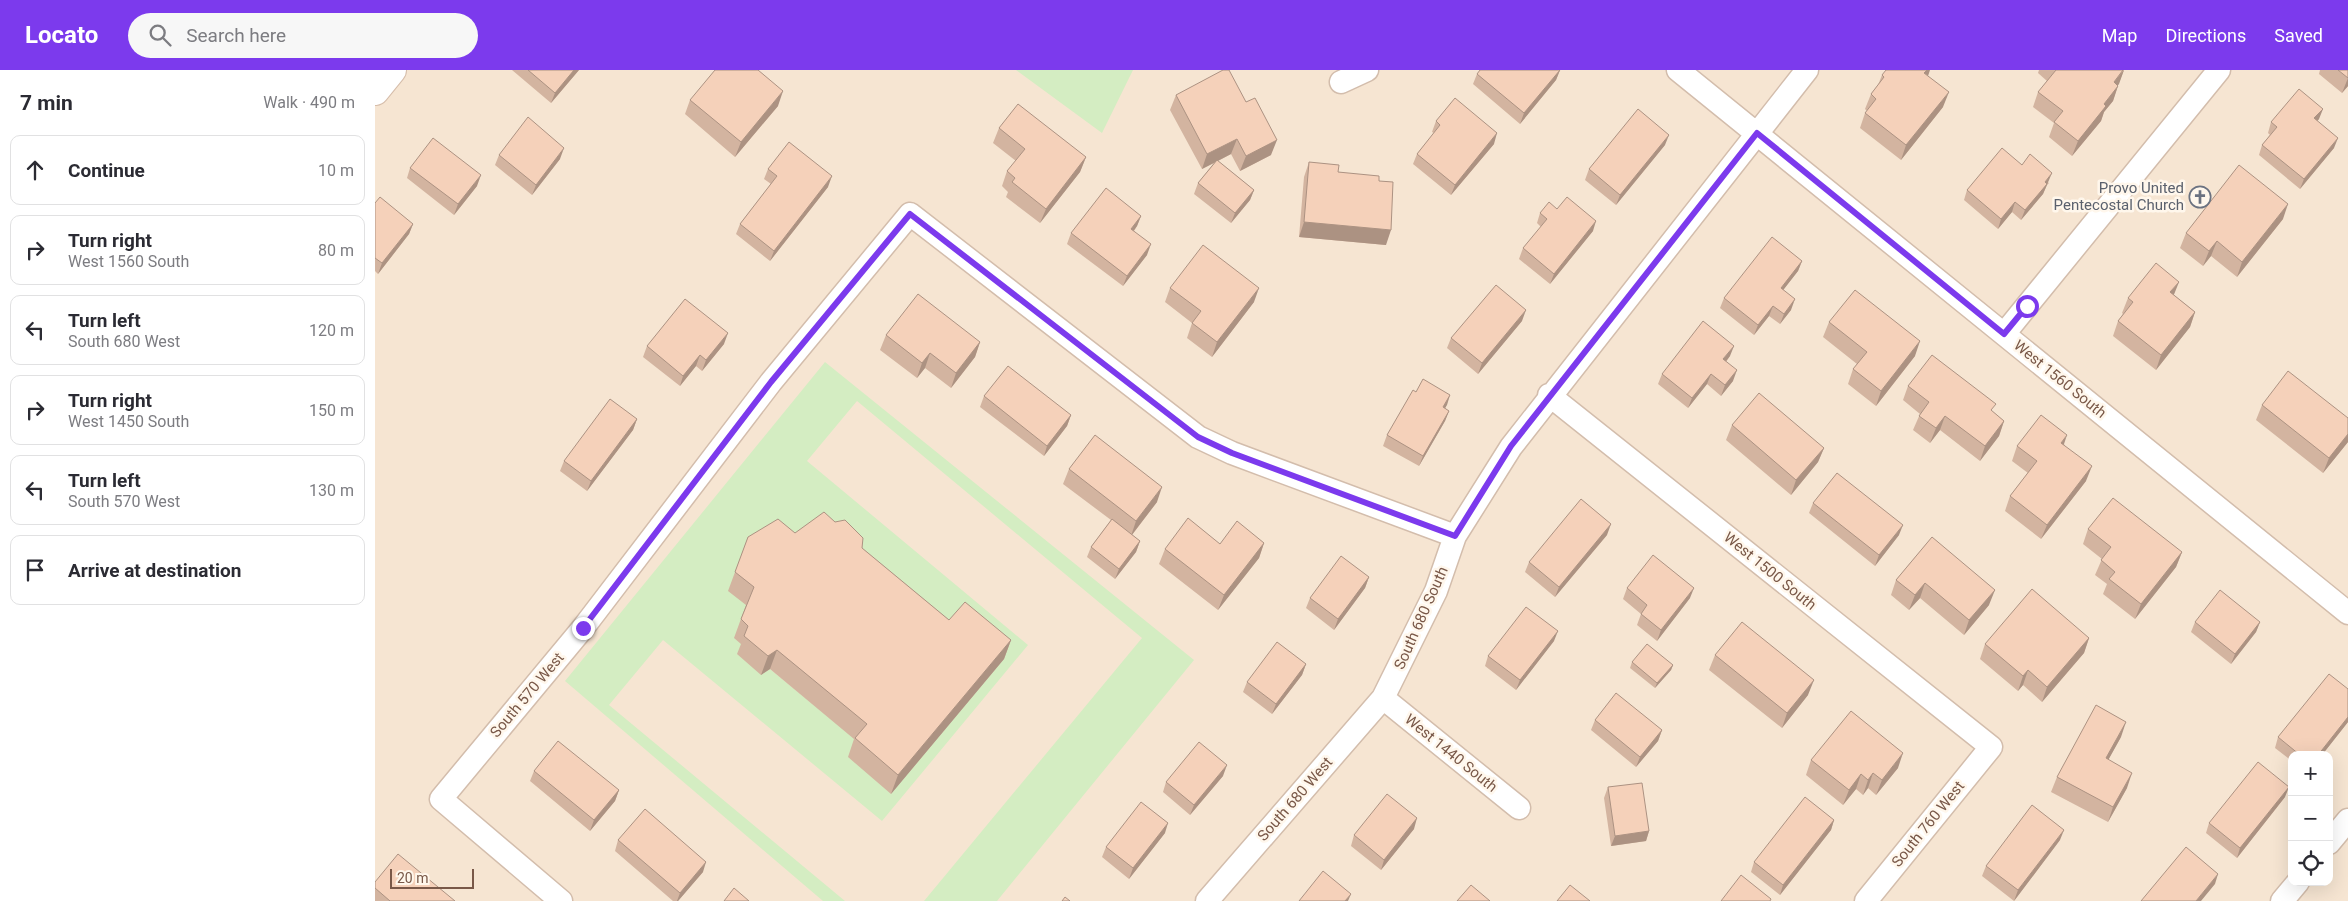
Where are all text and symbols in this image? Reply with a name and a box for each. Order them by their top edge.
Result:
search box [128,13,478,58]
text: Locato [25,21,98,49]
icon: search [146,21,174,49]
text: Search here [186,24,286,47]
text: Map [2102,25,2137,46]
text: Directions [2165,25,2246,46]
text: Saved [2274,25,2323,46]
text: 7 min [20,91,73,115]
text: Walk · 490 m [263,93,355,112]
icon: ahead [21,156,49,184]
text: Continue [68,159,145,182]
text: 10 m [318,161,354,180]
place label: Provo United Pentecostal Church [2054,179,2184,214]
church icon: Provo United Pentecostal Church [2188,185,2212,209]
text: Turn right [68,229,152,252]
icon: right [21,236,49,264]
text: 80 m [318,241,354,260]
text: West 1560 South [68,252,189,271]
route start [2016,295,2039,318]
text: Turn left [68,309,141,332]
icon: left [21,316,49,344]
text: 120 m [309,321,354,340]
text: South 680 West [68,332,180,351]
street label: West 1560 South [2010,336,2110,422]
text: Turn right [68,389,152,412]
icon: right [21,396,49,424]
text: 150 m [309,401,354,420]
text: West 1450 South [68,412,189,431]
text: Turn left [68,469,141,492]
icon: left [21,476,49,504]
text: 130 m [309,481,354,500]
text: South 570 West [68,492,180,511]
street label: West 1500 South [1720,528,1820,614]
icon: arrive [21,556,49,584]
text: Arrive at destination [68,559,241,582]
street label: South 680 South [1390,564,1452,672]
route end [572,617,595,640]
street label: South 570 West [486,649,568,741]
street label: West 1440 South [1401,710,1501,796]
map controls [2288,751,2333,886]
button: + [2288,751,2333,796]
street label: South 680 West [1254,753,1336,845]
street label: South 760 West [1888,777,1968,871]
button: − [2288,796,2333,841]
button: locate [2288,841,2333,886]
scale bar [390,866,474,889]
text: 20 m [397,870,429,886]

